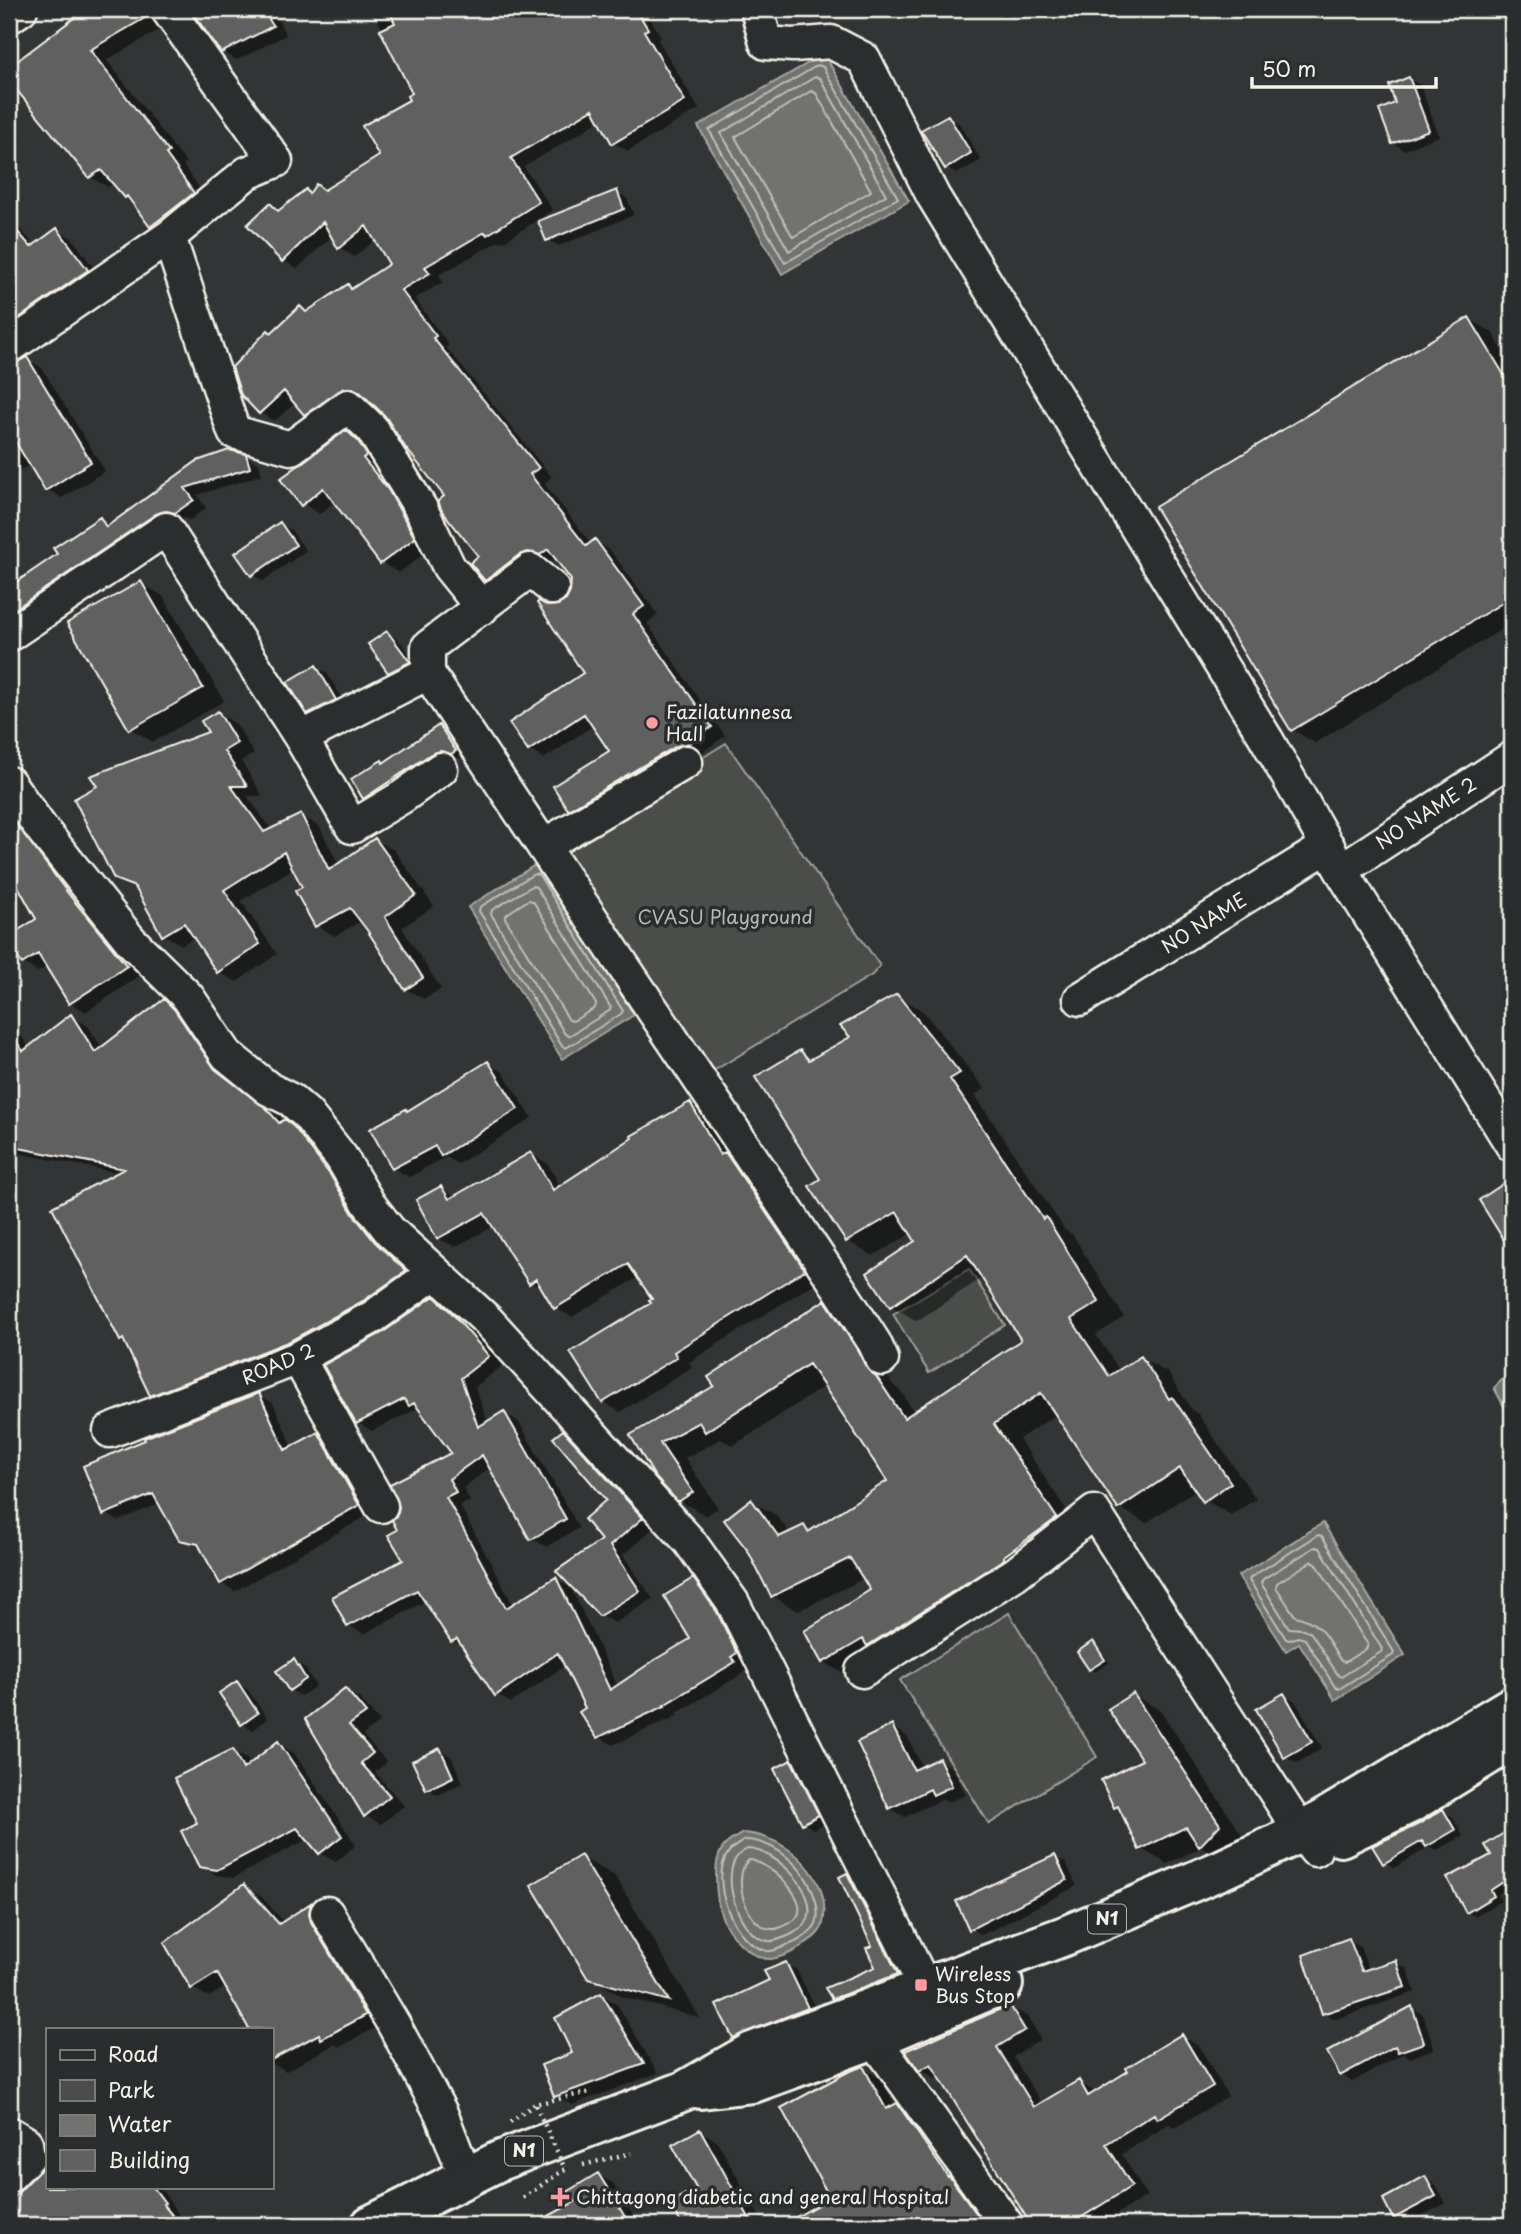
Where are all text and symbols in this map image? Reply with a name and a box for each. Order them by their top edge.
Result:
scale bar [1252,46,1435,90]
text: 50 m [1262,52,1316,84]
place label: Fazilatunnesa Hall [666,697,792,747]
marker: Fazilatunnesa Hall [644,715,660,731]
street label: NO NAME 2 [1370,769,1481,855]
street label: NO NAME [1155,885,1252,959]
park label: CVASU Playground [637,902,813,930]
street label: ROAD 2 [237,1335,318,1391]
road number: N1 [1088,1905,1126,1934]
place label: Wireless Bus Stop [935,1959,1015,2009]
marker: Wireless Bus Stop [913,1977,929,1993]
legend [46,2028,273,2188]
text: Road [108,2037,159,2069]
text: Park [108,2073,155,2105]
text: Water [108,2107,172,2139]
road number: N1 [505,2136,543,2166]
text: Building [108,2143,190,2175]
place label: Chittagong diabetic and general Hospital [576,2182,949,2210]
marker: Chittagong diabetic and general Hospital [550,2187,570,2207]

